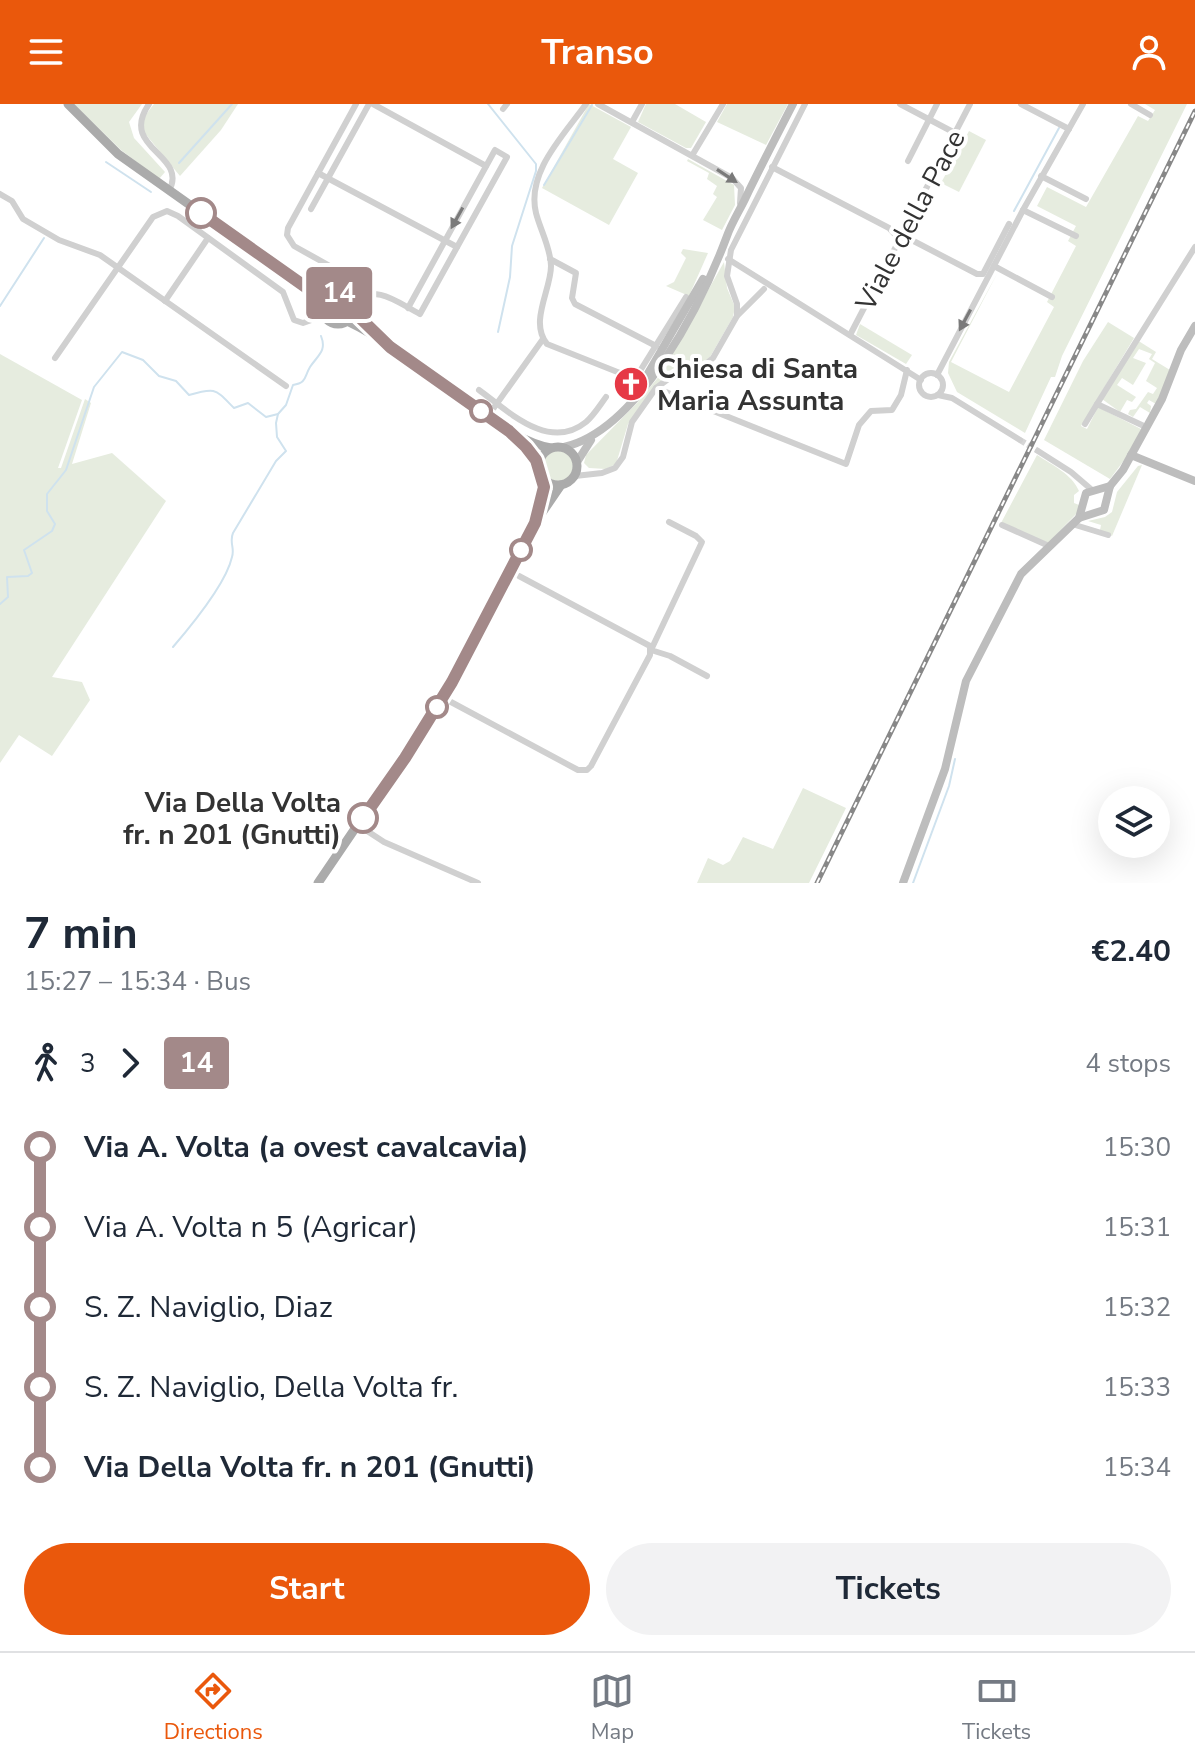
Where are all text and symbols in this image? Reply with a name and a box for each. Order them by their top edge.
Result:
text: Transo [541,28,654,77]
icon: menu [24,30,68,74]
icon: person [1127,30,1171,74]
street label: Viale della Pace [847,123,975,319]
one-way arrow [717,169,738,184]
unlabelled marker [186,198,216,228]
one-way arrow [450,207,464,229]
line badge: 14 [303,267,375,319]
text: 14 [322,274,356,312]
one-way arrow [959,309,972,332]
place label: Chiesa di Santa Maria Assunta [657,350,858,420]
church icon: Chiesa di Santa Maria Assunta [612,365,650,403]
unlabelled marker [470,400,492,422]
unlabelled marker [510,539,532,561]
unlabelled marker [426,696,448,718]
place label: Via Della Volta fr. n 201 (Gnutti) [123,784,341,854]
map controls [1098,786,1170,858]
button: layers [1098,786,1170,858]
marker: Via Della Volta fr. n 201 (Gnutti) [348,803,378,833]
text: 7 min [24,904,138,964]
text: €2.40 [1092,931,1171,972]
text: 15:27 – 15:34 · Bus [24,964,251,999]
icon: walk [24,1041,68,1085]
icon: forward [108,1041,152,1085]
text: 14 [180,1044,213,1082]
text: 3 [80,1046,96,1081]
text: 4 stops [1085,1046,1171,1081]
text: Via A. Volta (a ovest cavalcavia) [84,1127,529,1168]
text: 15:30 [1103,1130,1171,1165]
text: Via A. Volta n 5 (Agricar) [84,1207,418,1248]
text: 15:31 [1103,1210,1171,1245]
text: S. Z. Naviglio, Diaz [84,1287,333,1328]
text: 15:32 [1103,1290,1171,1325]
text: S. Z. Naviglio, Della Volta fr. [84,1367,458,1408]
text: 15:33 [1103,1370,1171,1405]
text: Via Della Volta fr. n 201 (Gnutti) [84,1447,536,1488]
text: 15:34 [1103,1450,1171,1485]
button: Start [24,1543,590,1635]
button: Tickets [606,1543,1171,1635]
tab: Directions [164,1669,263,1747]
tab: Map [590,1669,634,1747]
tab: Tickets [962,1669,1031,1747]

